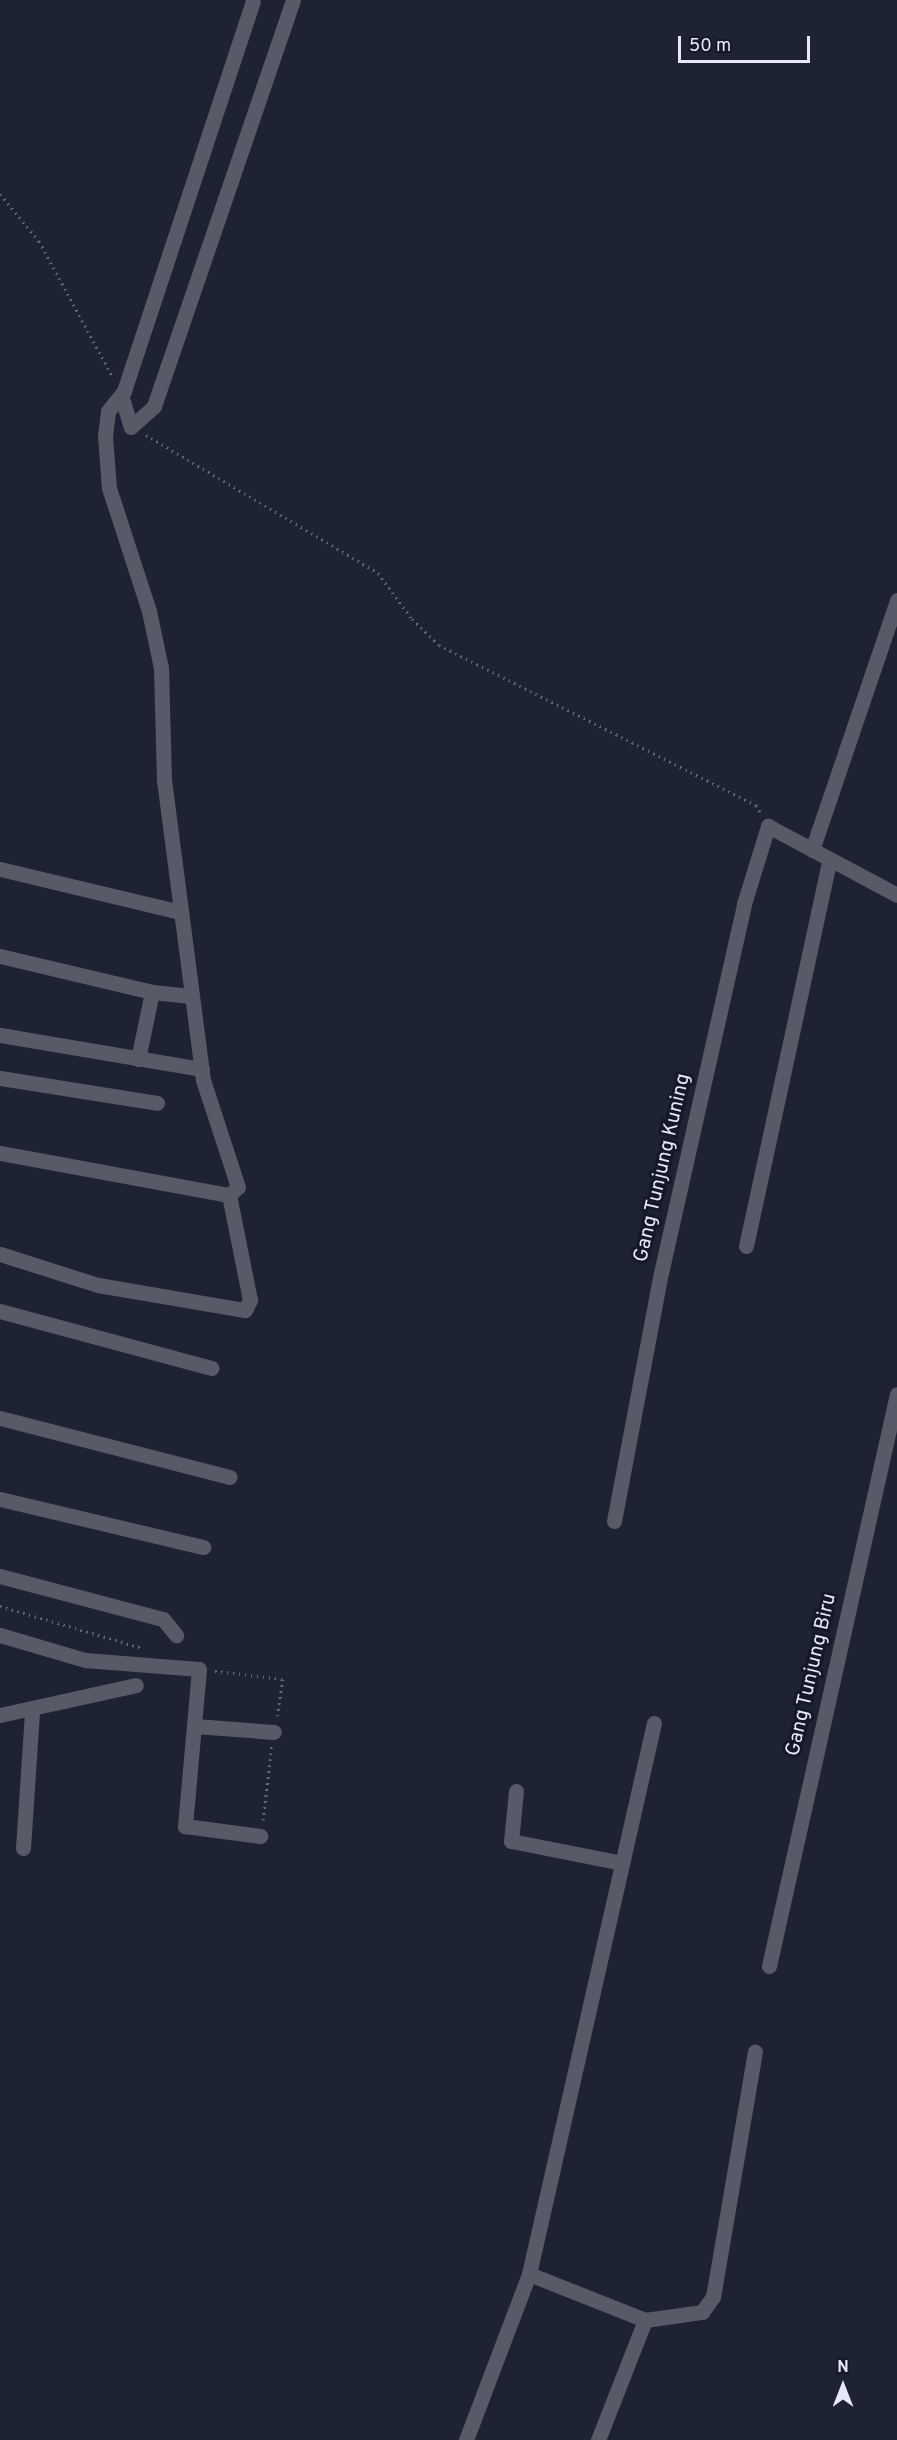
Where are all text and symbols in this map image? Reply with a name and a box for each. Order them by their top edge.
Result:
scale bar [681,24,813,62]
text: 50 m [689,35,731,58]
street label: Gang Tunjung Kuning [630,1071,696,1265]
street label: Gang Tunjung Biru [781,1591,843,1759]
north arrow [813,2356,873,2416]
text: N [837,2358,849,2378]

